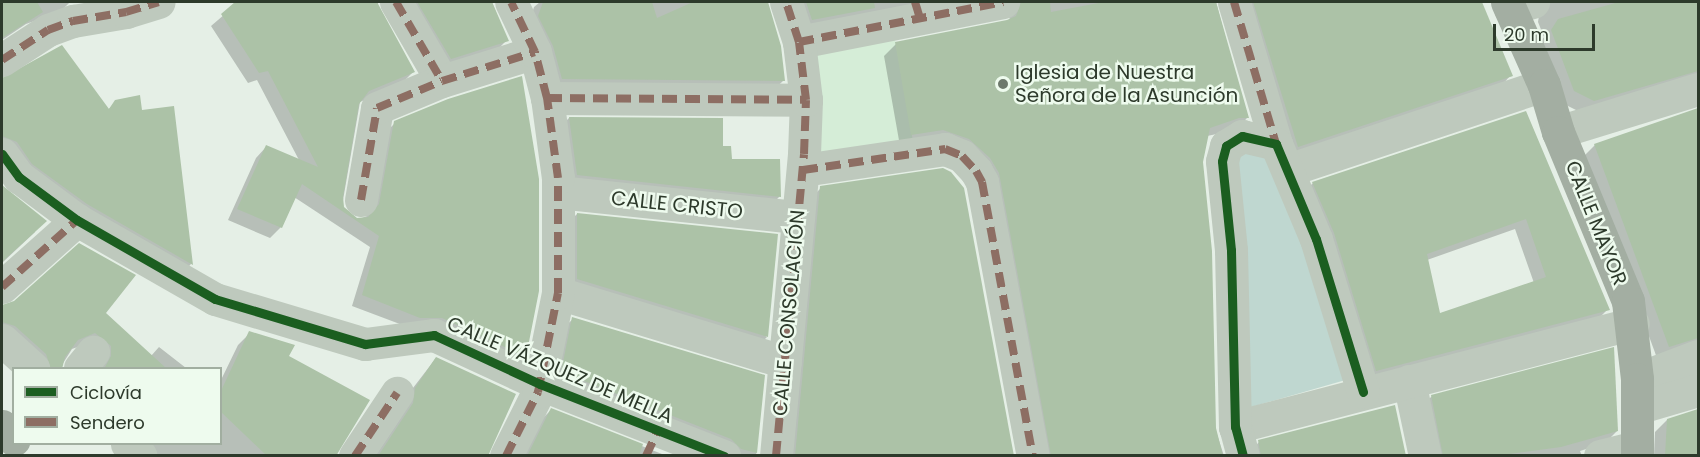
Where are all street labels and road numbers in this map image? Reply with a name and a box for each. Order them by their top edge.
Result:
street label: CALLE MAYOR [1560,157,1632,289]
street label: CALLE CRISTO [610,186,744,224]
street label: CALLE CONSOLACIÓN [768,209,810,417]
street label: CALLE VÁZQUEZ DE MELLA [443,311,677,429]

